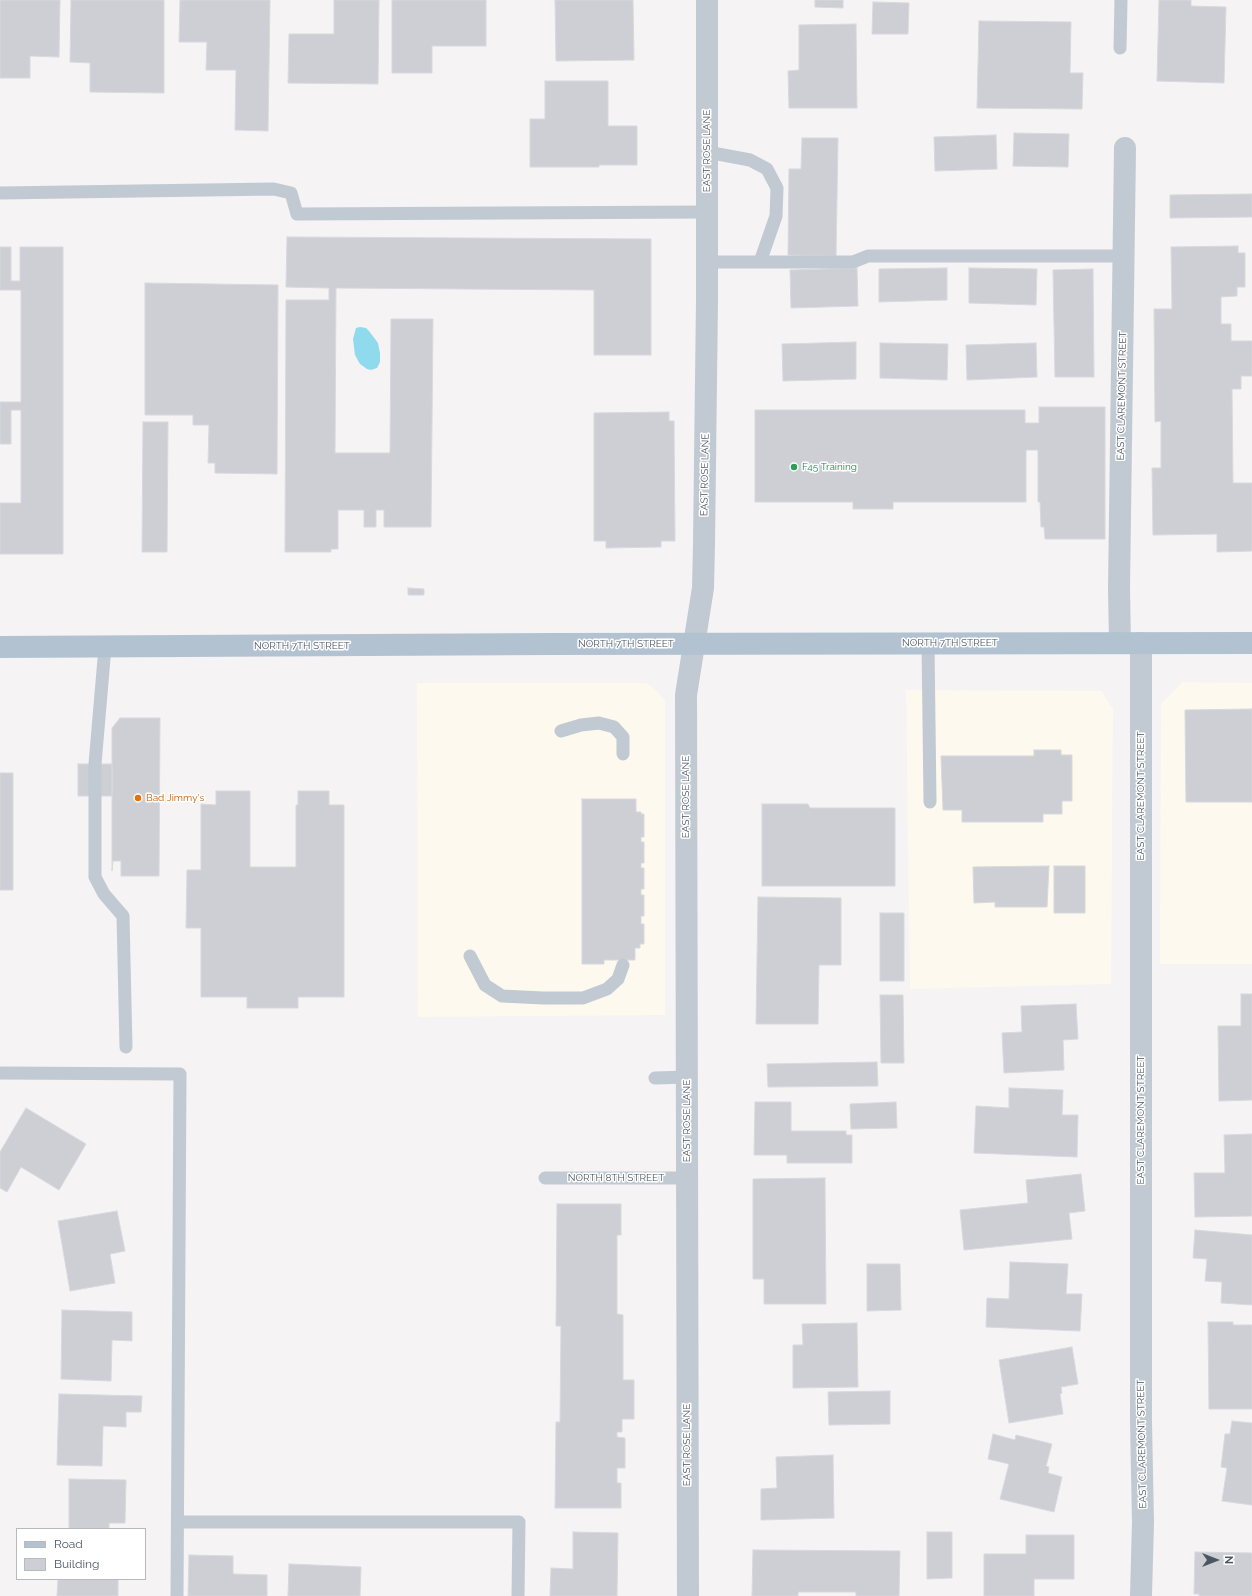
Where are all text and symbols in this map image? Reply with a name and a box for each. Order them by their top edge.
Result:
street label: EAST ROSE LANE [701,110,713,192]
street label: EAST CLAREMONT STREET [1115,331,1129,461]
street label: EAST ROSE LANE [698,434,712,516]
place label: F45 Training [802,461,857,473]
marker: F45 Training [789,462,799,472]
street label: NORTH 7TH STREET [902,637,998,649]
street label: NORTH 7TH STREET [578,638,674,650]
street label: NORTH 7TH STREET [254,640,350,652]
street label: EAST CLAREMONT STREET [1135,731,1147,861]
street label: EAST ROSE LANE [680,756,692,838]
place label: Bad Jimmy's [146,792,204,804]
marker: Bad Jimmy's [133,793,143,803]
street label: EAST CLAREMONT STREET [1135,1055,1147,1185]
street label: EAST ROSE LANE [681,1080,693,1162]
street label: NORTH 8TH STREET [568,1172,664,1184]
street label: EAST CLAREMONT STREET [1135,1379,1149,1509]
street label: EAST ROSE LANE [681,1404,693,1486]
legend [16,1528,146,1580]
text: Road [54,1537,83,1551]
north arrow [1196,1540,1236,1580]
text: N [1222,1556,1235,1564]
text: Building [54,1557,100,1571]

